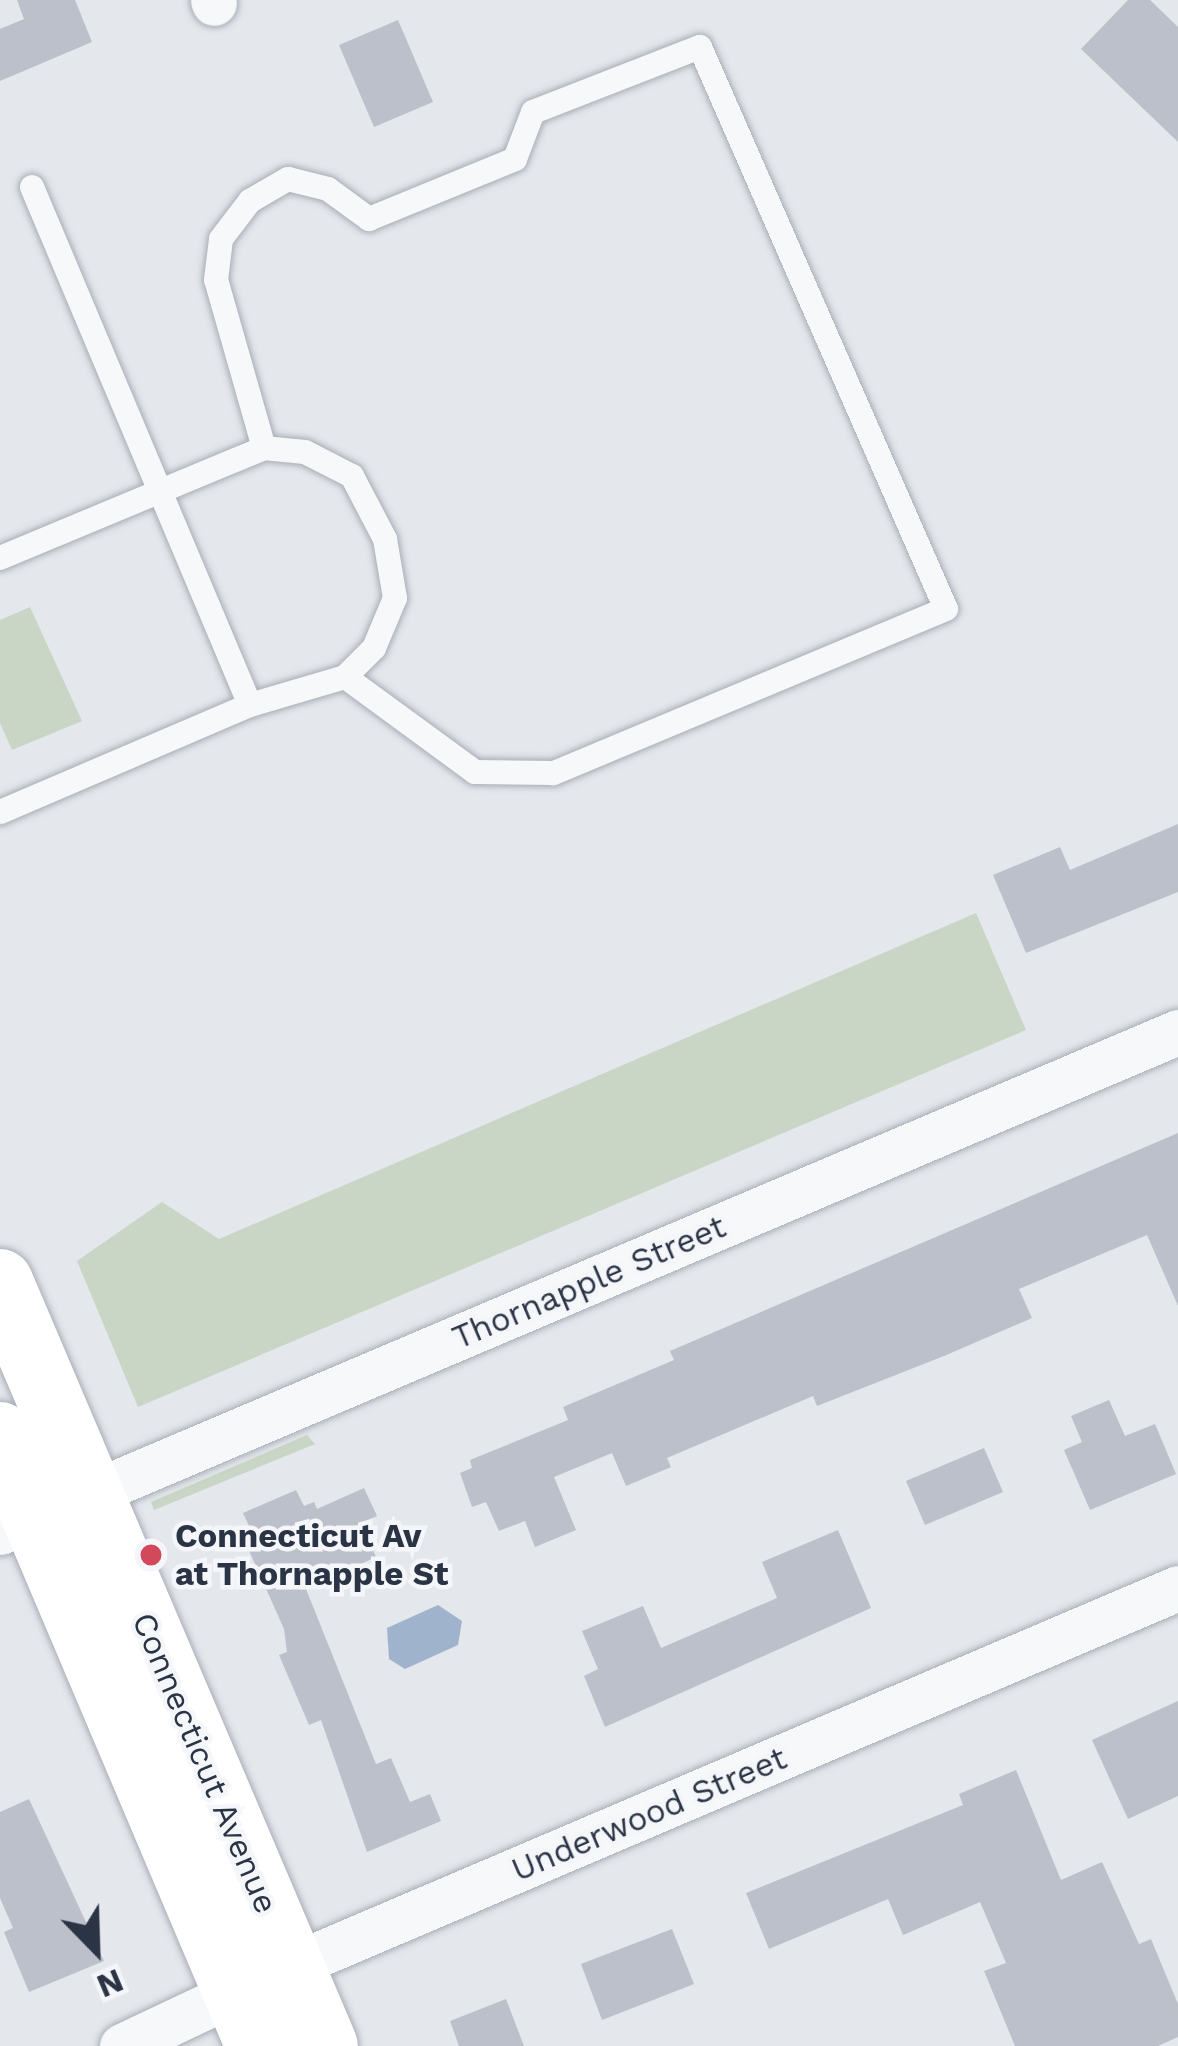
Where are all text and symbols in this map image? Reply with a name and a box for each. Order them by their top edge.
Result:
street label: Thornapple Street [446,1206,732,1358]
place label: Connecticut Av at Thornapple St [175,1516,449,1594]
marker: Connecticut Av at Thornapple St [138,1542,164,1568]
street label: Connecticut Avenue [123,1606,287,1920]
street label: Underwood Street [506,1738,792,1890]
north arrow [36,1890,156,2010]
text: N [91,1961,129,2006]

